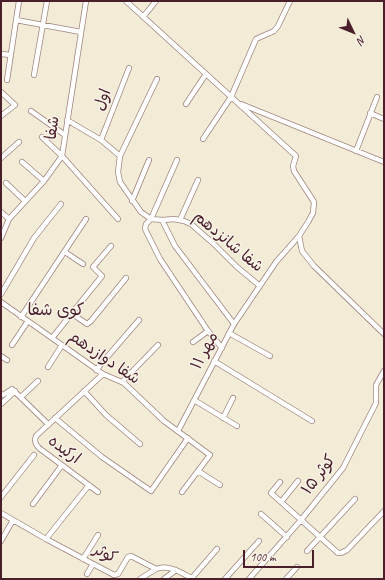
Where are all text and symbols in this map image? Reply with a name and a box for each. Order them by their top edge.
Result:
north arrow [333,12,373,52]
text: N [354,33,369,47]
street label: اول [90,86,116,114]
street label: شفا [42,115,64,141]
street label: شفا شانزدهم [189,207,267,277]
district label: کوی شفا [27,301,85,321]
street label: شفا دوازدهم [65,327,143,389]
street label: مهر ۱۱ [187,329,223,373]
street label: ارکیده [44,432,84,468]
street label: کوثر ۱۵ [298,451,340,499]
street label: کوثر [90,540,120,568]
scale bar [245,542,316,568]
text: 100 m [250,549,276,565]

